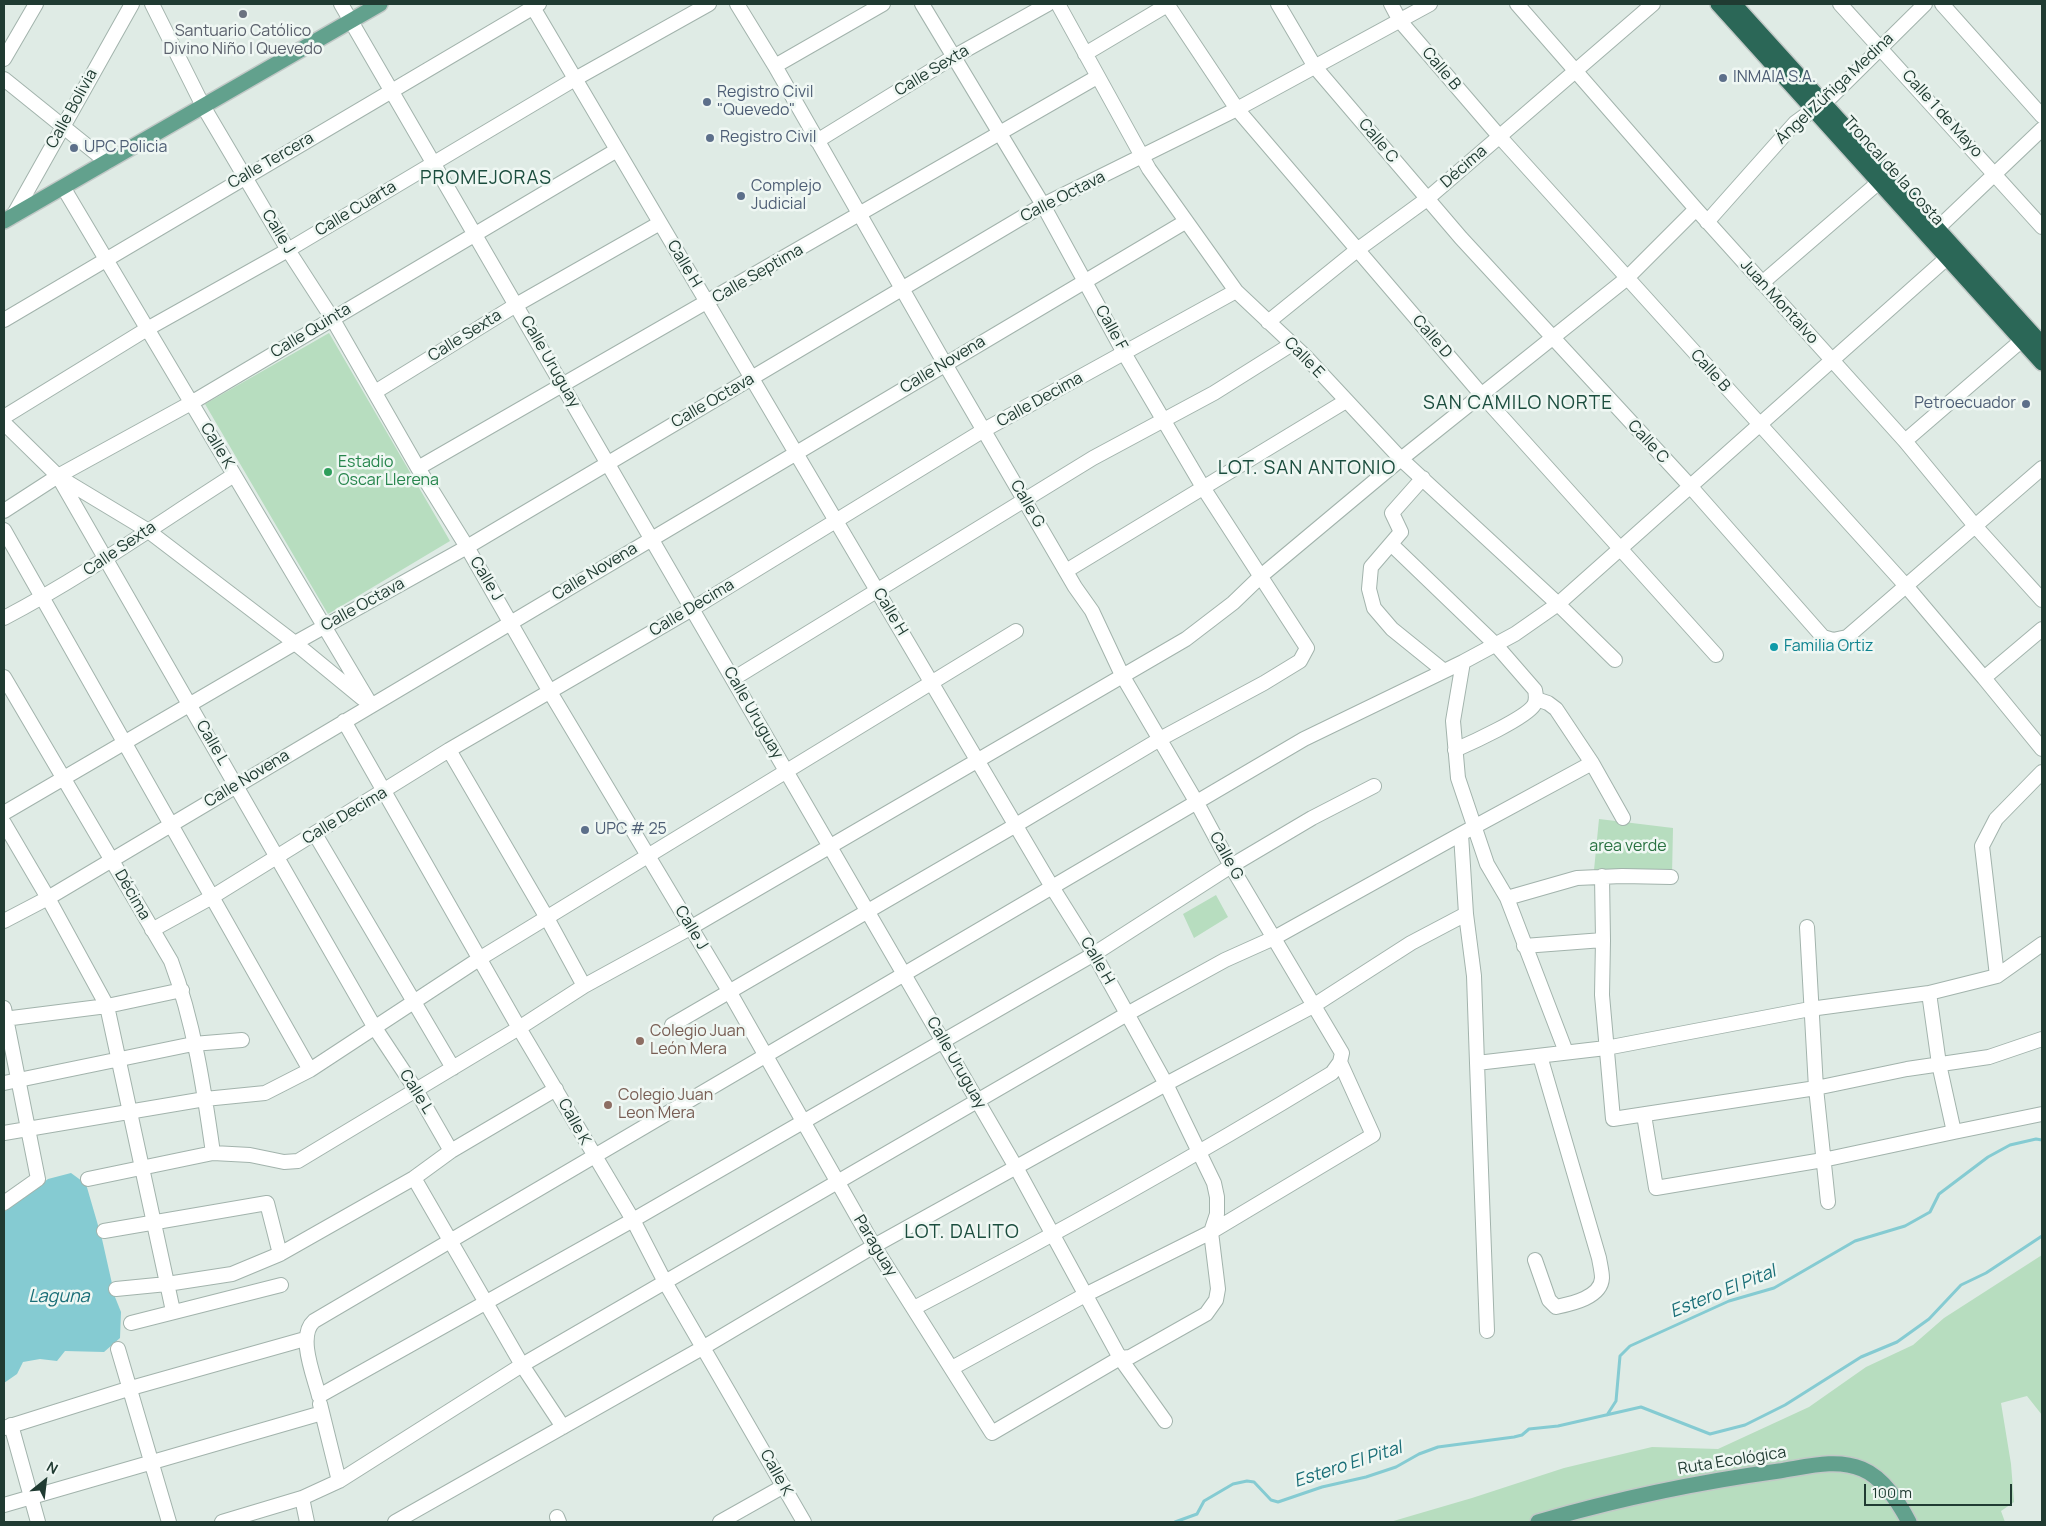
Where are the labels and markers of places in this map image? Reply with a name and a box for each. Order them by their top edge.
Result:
marker: Santuario Católico Divino Niño | Quevedo [237,8,249,20]
place label: Santuario Católico Divino Niño | Quevedo [164,22,322,60]
place label: INMAIA S.A. [1733,68,1816,88]
marker: INMAIA S.A. [1717,72,1729,84]
place label: Registro Civil "Quevedo" [717,83,814,121]
marker: Registro Civil "Quevedo" [701,96,713,108]
place label: Registro Civil [720,128,817,148]
marker: Registro Civil [704,132,716,144]
place label: UPC Policia [84,138,167,158]
marker: UPC Policia [68,142,80,154]
place label: Complejo Judicial [751,177,822,215]
marker: Complejo Judicial [735,190,747,202]
place label: Petroecuador [1914,394,2016,414]
marker: Petroecuador [2020,398,2032,410]
place label: Estadio Oscar Llerena [338,453,439,491]
marker: Estadio Oscar Llerena [322,466,334,478]
place label: Familia Ortiz [1784,637,1873,657]
marker: Familia Ortiz [1768,641,1780,653]
place label: UPC # 25 [595,820,667,840]
marker: UPC # 25 [579,824,591,836]
place label: Colegio Juan León Mera [650,1022,745,1060]
marker: Colegio Juan León Mera [634,1035,646,1047]
place label: Colegio Juan Leon Mera [618,1086,713,1124]
marker: Colegio Juan Leon Mera [602,1099,614,1111]

